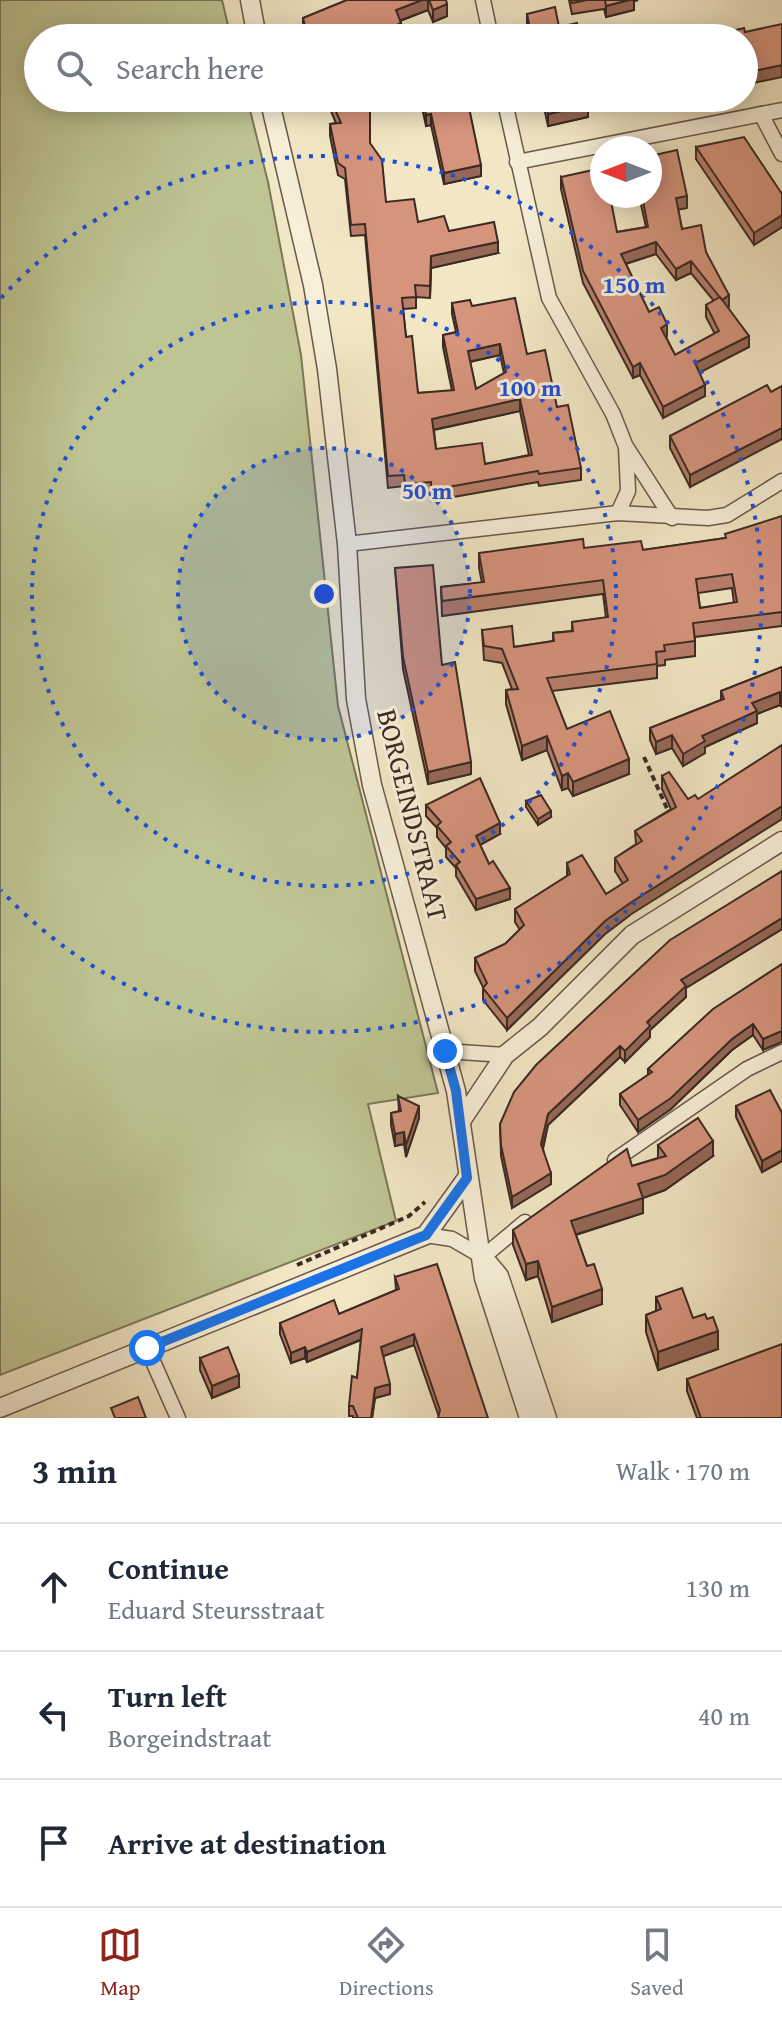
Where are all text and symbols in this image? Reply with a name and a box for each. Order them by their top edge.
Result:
search box [24,24,758,112]
icon: search [52,46,96,90]
text: Search here [116,46,264,90]
north arrow [590,136,662,208]
text: 150 m [602,267,666,302]
text: 100 m [498,370,562,405]
text: 50 m [402,473,453,508]
centre of rings [310,580,338,608]
street label: BORGEINDSTRAAT [367,704,460,926]
route end [427,1033,463,1069]
route start [129,1330,165,1366]
text: 3 min [32,1446,117,1495]
text: Walk · 170 m [616,1451,750,1490]
text: Continue [108,1546,229,1590]
icon: ahead [32,1565,76,1609]
text: 130 m [685,1568,750,1607]
text: Eduard Steursstraat [108,1590,324,1629]
text: Turn left [108,1674,227,1718]
icon: left [32,1693,76,1737]
text: 40 m [698,1696,750,1735]
text: Borgeindstraat [108,1718,271,1757]
icon: arrive [32,1821,76,1865]
text: Arrive at destination [108,1821,386,1865]
tab: Map [98,1923,142,2003]
tab: Directions [339,1923,434,2003]
tab: Saved [630,1923,684,2003]

